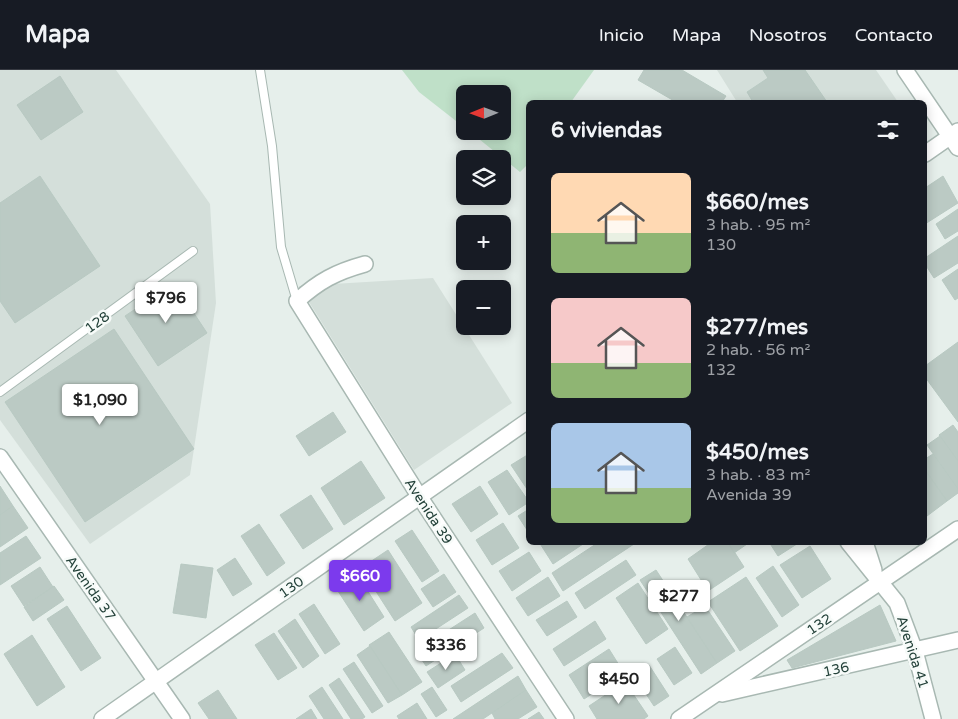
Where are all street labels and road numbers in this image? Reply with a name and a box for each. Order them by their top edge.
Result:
street label: 128 [82,308,113,337]
street label: Avenida 39 [401,475,456,547]
street label: Avenida 37 [62,553,119,624]
street label: 130 [276,573,307,602]
street label: 132 [804,610,835,639]
street label: Avenida 41 [893,614,932,691]
street label: 136 [821,658,851,681]

